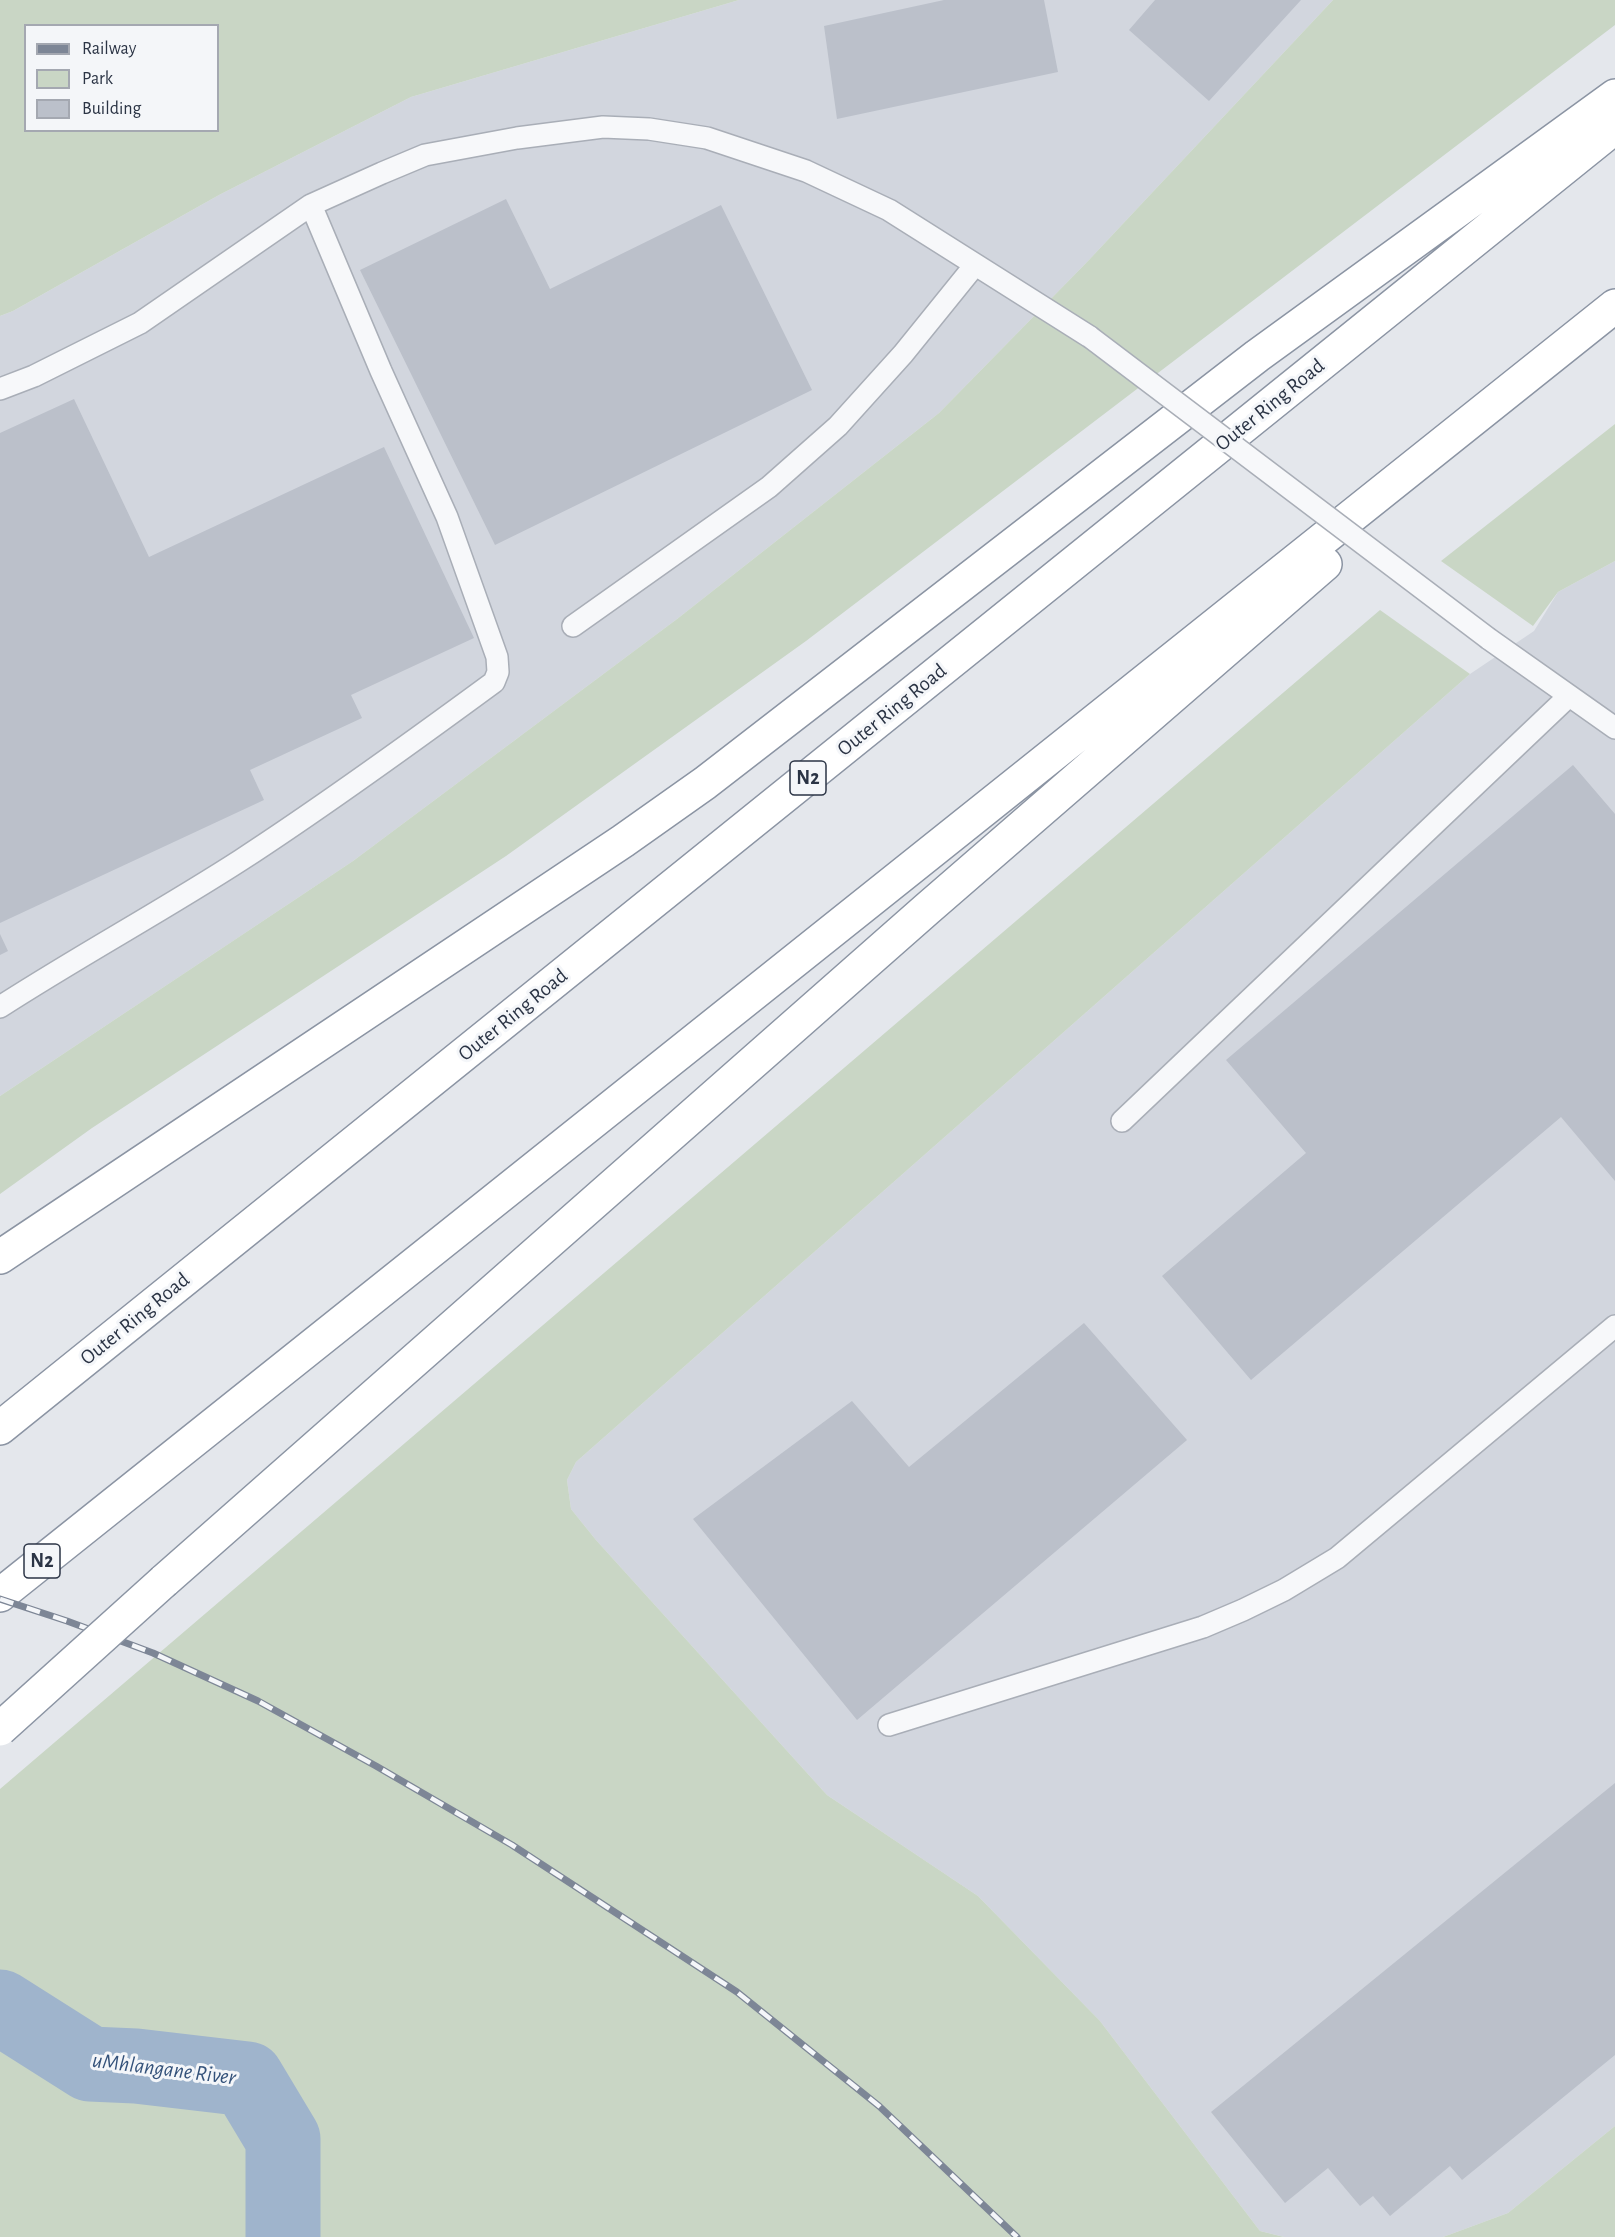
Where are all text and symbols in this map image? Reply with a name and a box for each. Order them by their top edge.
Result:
legend [24,24,219,132]
text: Railway [82,40,136,58]
text: Park [82,70,113,88]
text: Building [82,100,141,118]
street label: Outer Ring Road [1210,353,1330,457]
street label: Outer Ring Road [832,658,952,762]
road number: N2 [790,761,826,795]
street label: Outer Ring Road [453,963,573,1067]
street label: Outer Ring Road [75,1267,195,1371]
road number: N2 [24,1544,60,1578]
water label: uMhlangane River [91,2047,237,2091]

